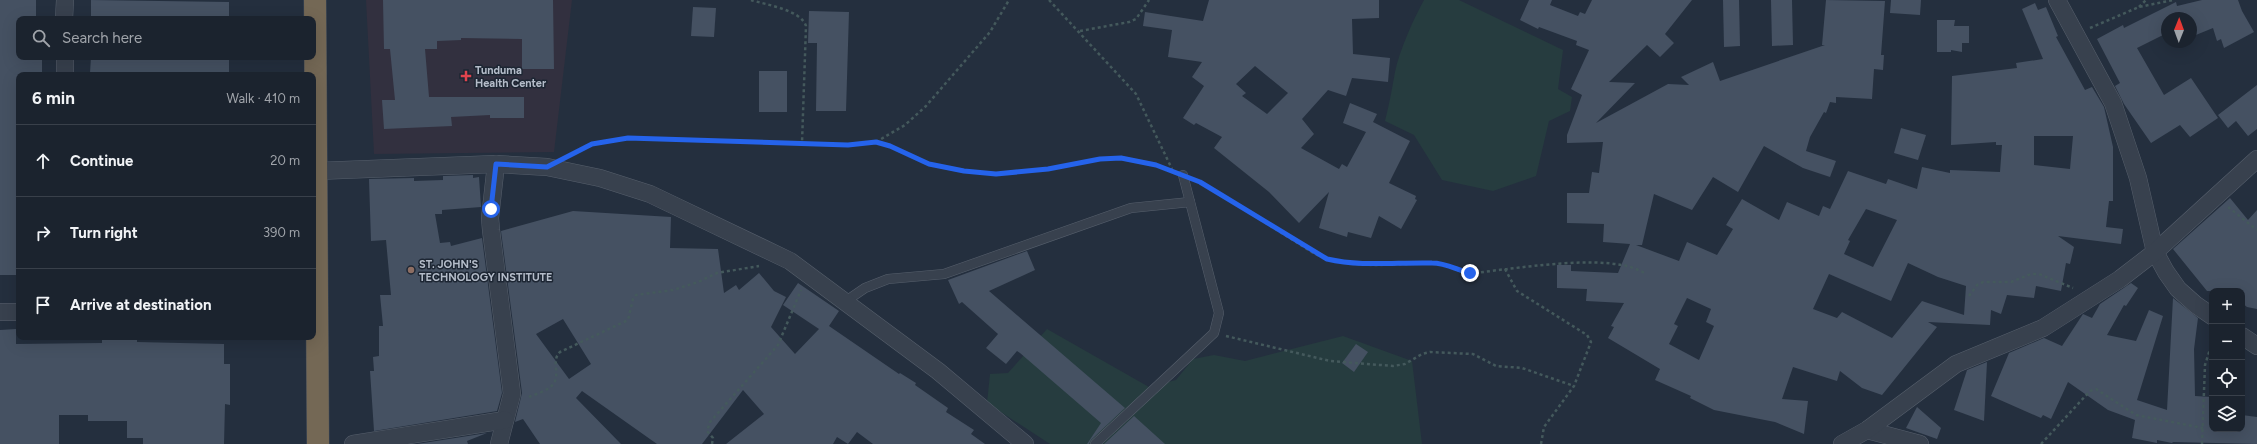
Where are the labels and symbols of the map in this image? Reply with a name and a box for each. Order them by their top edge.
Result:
north arrow [2161,12,2197,48]
place label: Tunduma Health Center [475,64,547,90]
marker: Tunduma Health Center [460,70,472,82]
route start [482,200,500,218]
place label: ST. JOHN'S TECHNOLOGY INSTITUTE [419,258,552,284]
route end [1461,264,1479,282]
marker: ST. JOHN'S TECHNOLOGY INSTITUTE [406,265,416,275]

